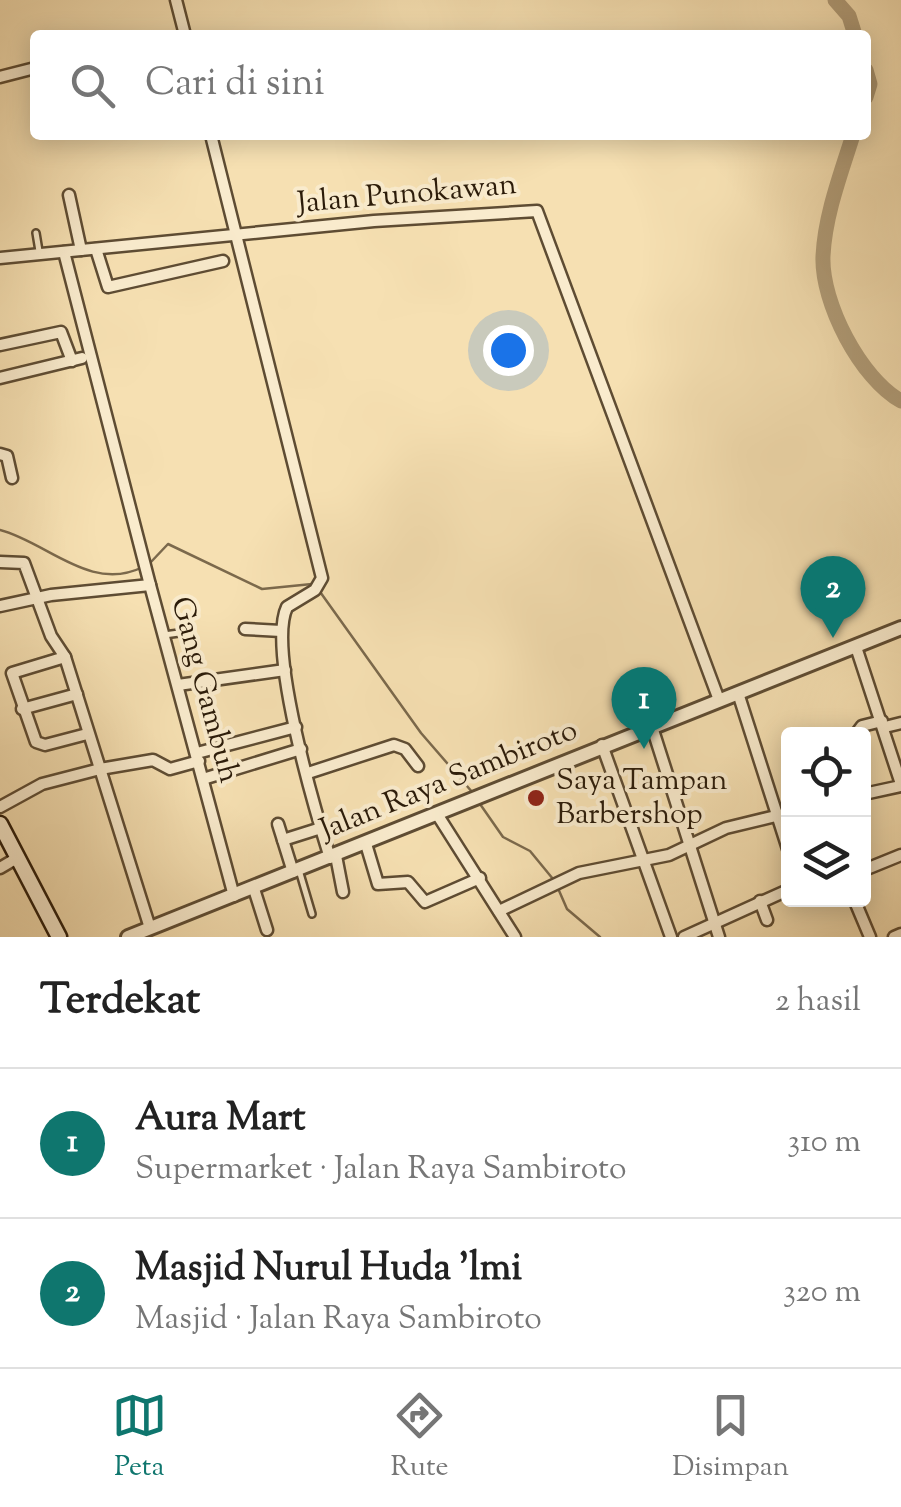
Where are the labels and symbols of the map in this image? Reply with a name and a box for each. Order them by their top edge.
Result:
street label: Jalan Punokawan [294,164,519,226]
your location [483,325,534,376]
pin: 2 [800,556,866,638]
street label: Gang Gambuh [159,592,250,788]
pin: 1 [612,666,676,749]
street label: Jalan Raya Sambiroto [312,710,584,853]
place label: Saya Tampan Barbershop [556,760,728,837]
marker: Saya Tampan Barbershop [525,787,547,809]

